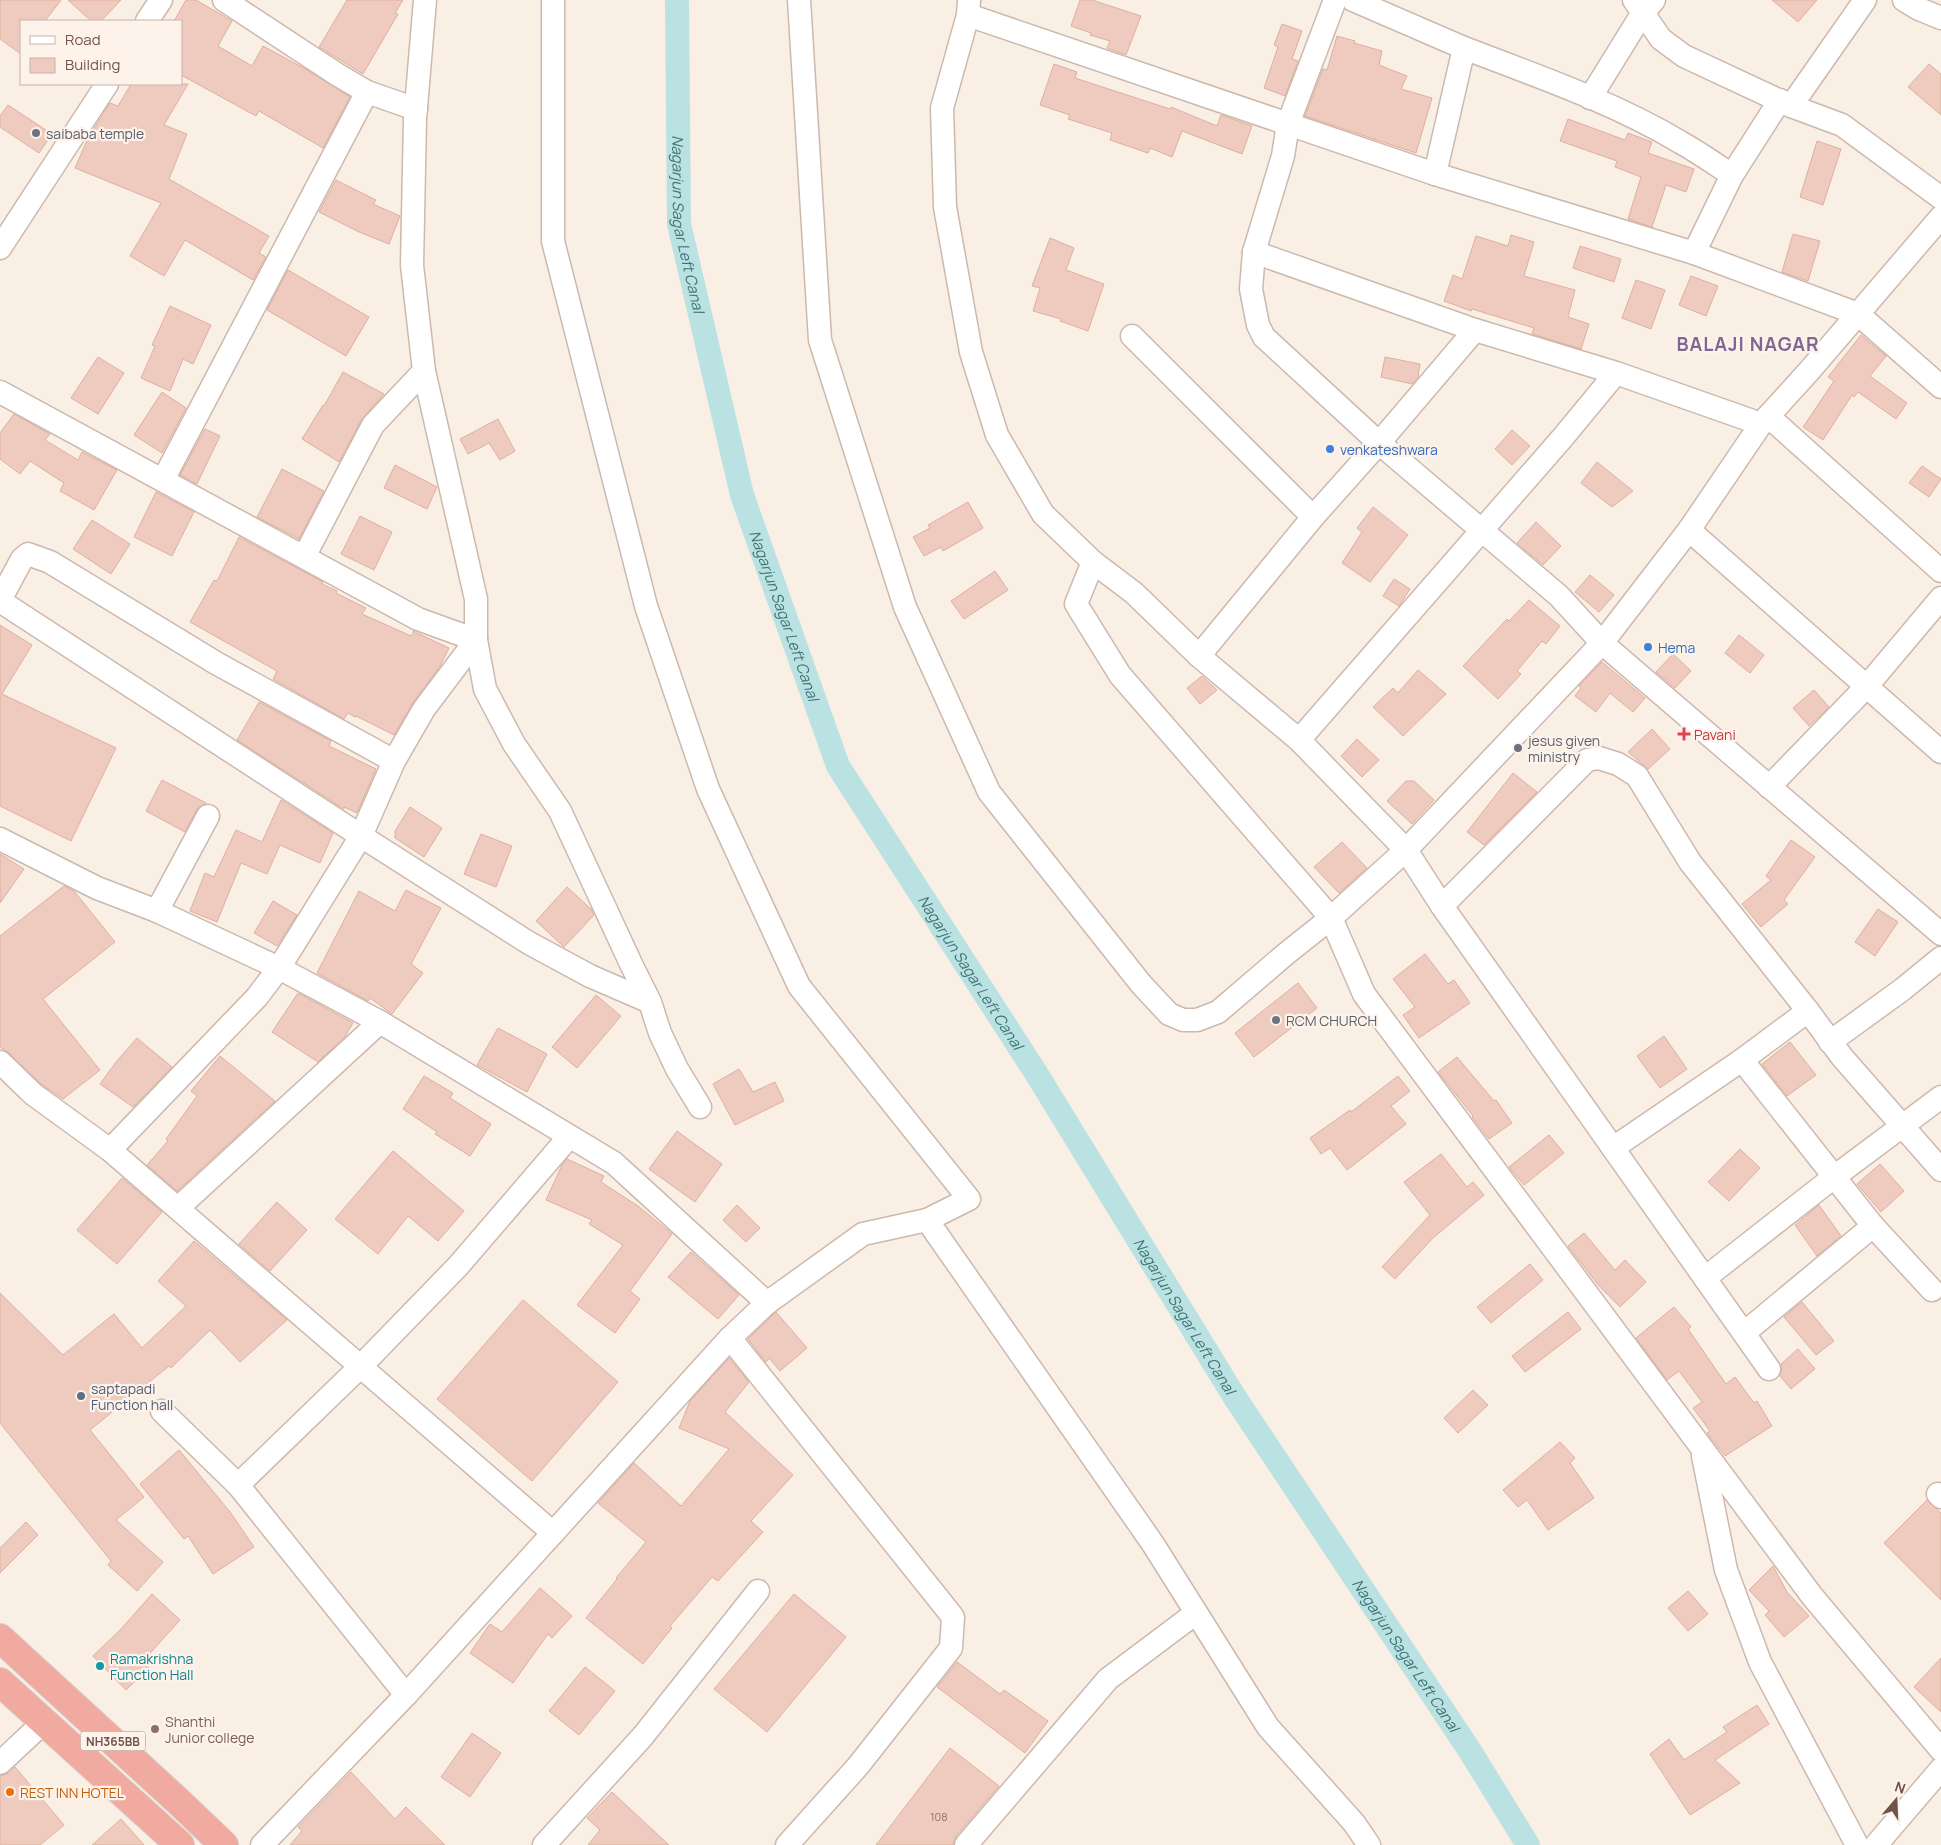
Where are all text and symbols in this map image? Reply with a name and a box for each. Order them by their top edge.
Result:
legend [20,20,182,85]
text: Road [65,29,101,50]
text: Building [65,54,120,75]
place label: saibaba temple [46,124,144,143]
marker: saibaba temple [30,127,42,139]
water label: Nagarjun Sagar Left Canal [668,135,710,317]
district label: BALAJI NAGAR [1676,331,1820,357]
place label: venkateshwara [1340,440,1438,459]
marker: venkateshwara [1324,443,1336,455]
water label: Nagarjun Sagar Left Canal [745,527,825,706]
place label: Hema [1658,638,1695,657]
marker: Hema [1642,641,1654,653]
place label: Pavani [1694,725,1736,744]
marker: Pavani [1678,728,1690,740]
place label: jesus given ministry [1527,731,1600,766]
marker: jesus given ministry [1512,742,1524,754]
water label: Nagarjun Sagar Left Canal [913,891,1030,1055]
place label: RCM CHURCH [1286,1011,1377,1030]
marker: RCM CHURCH [1270,1014,1282,1026]
water label: Nagarjun Sagar Left Canal [1129,1234,1242,1400]
place label: saptapadi Function hall [91,1379,173,1414]
marker: saptapadi Function hall [75,1390,87,1402]
water label: Nagarjun Sagar Left Canal [1348,1574,1466,1738]
place label: Ramakrishna Function Hall [110,1649,194,1684]
marker: Ramakrishna Function Hall [94,1660,106,1672]
place label: Shanthi Junior college [165,1712,255,1747]
marker: Shanthi Junior college [149,1723,161,1735]
road number: NH365BB [80,1732,146,1750]
north arrow [1871,1775,1921,1825]
text: N [1893,1777,1908,1798]
place label: REST INN HOTEL [20,1783,124,1802]
marker: REST INN HOTEL [4,1786,16,1798]
house number: 108 [930,1809,948,1824]

